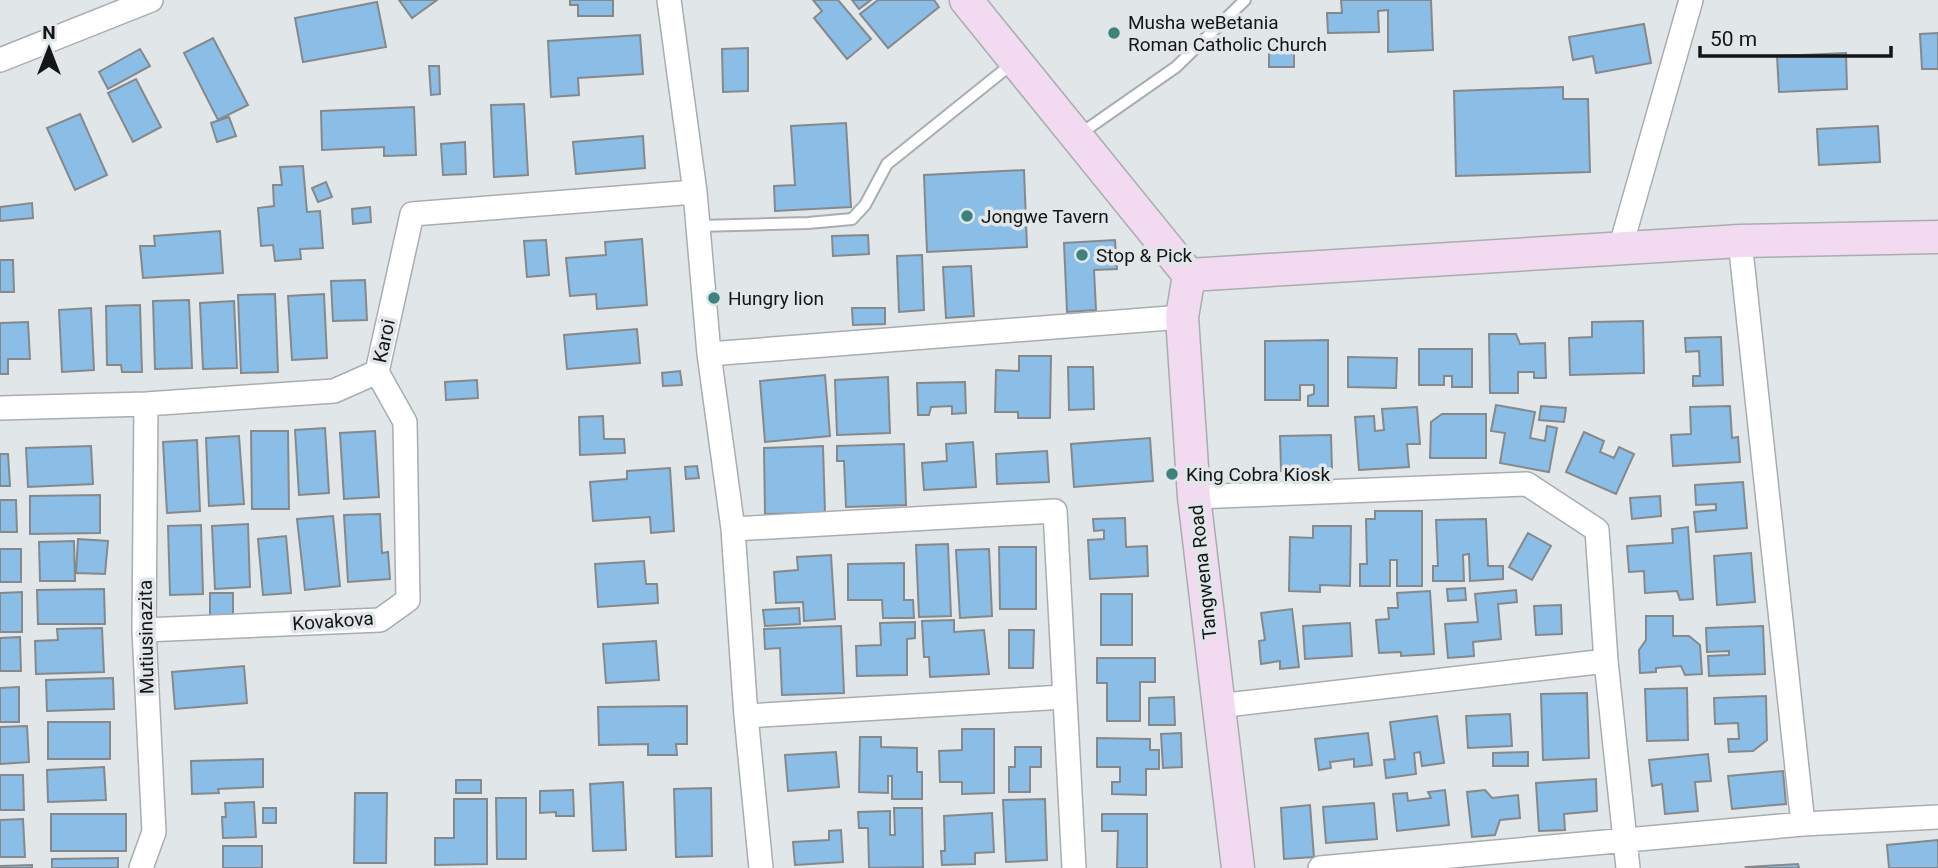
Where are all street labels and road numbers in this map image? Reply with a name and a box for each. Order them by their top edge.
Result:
street label: Karoi [368,317,400,365]
street label: Tangwena Road [1184,504,1222,640]
street label: Mutiusinazita [134,580,158,694]
street label: Kovakova [292,607,374,635]

